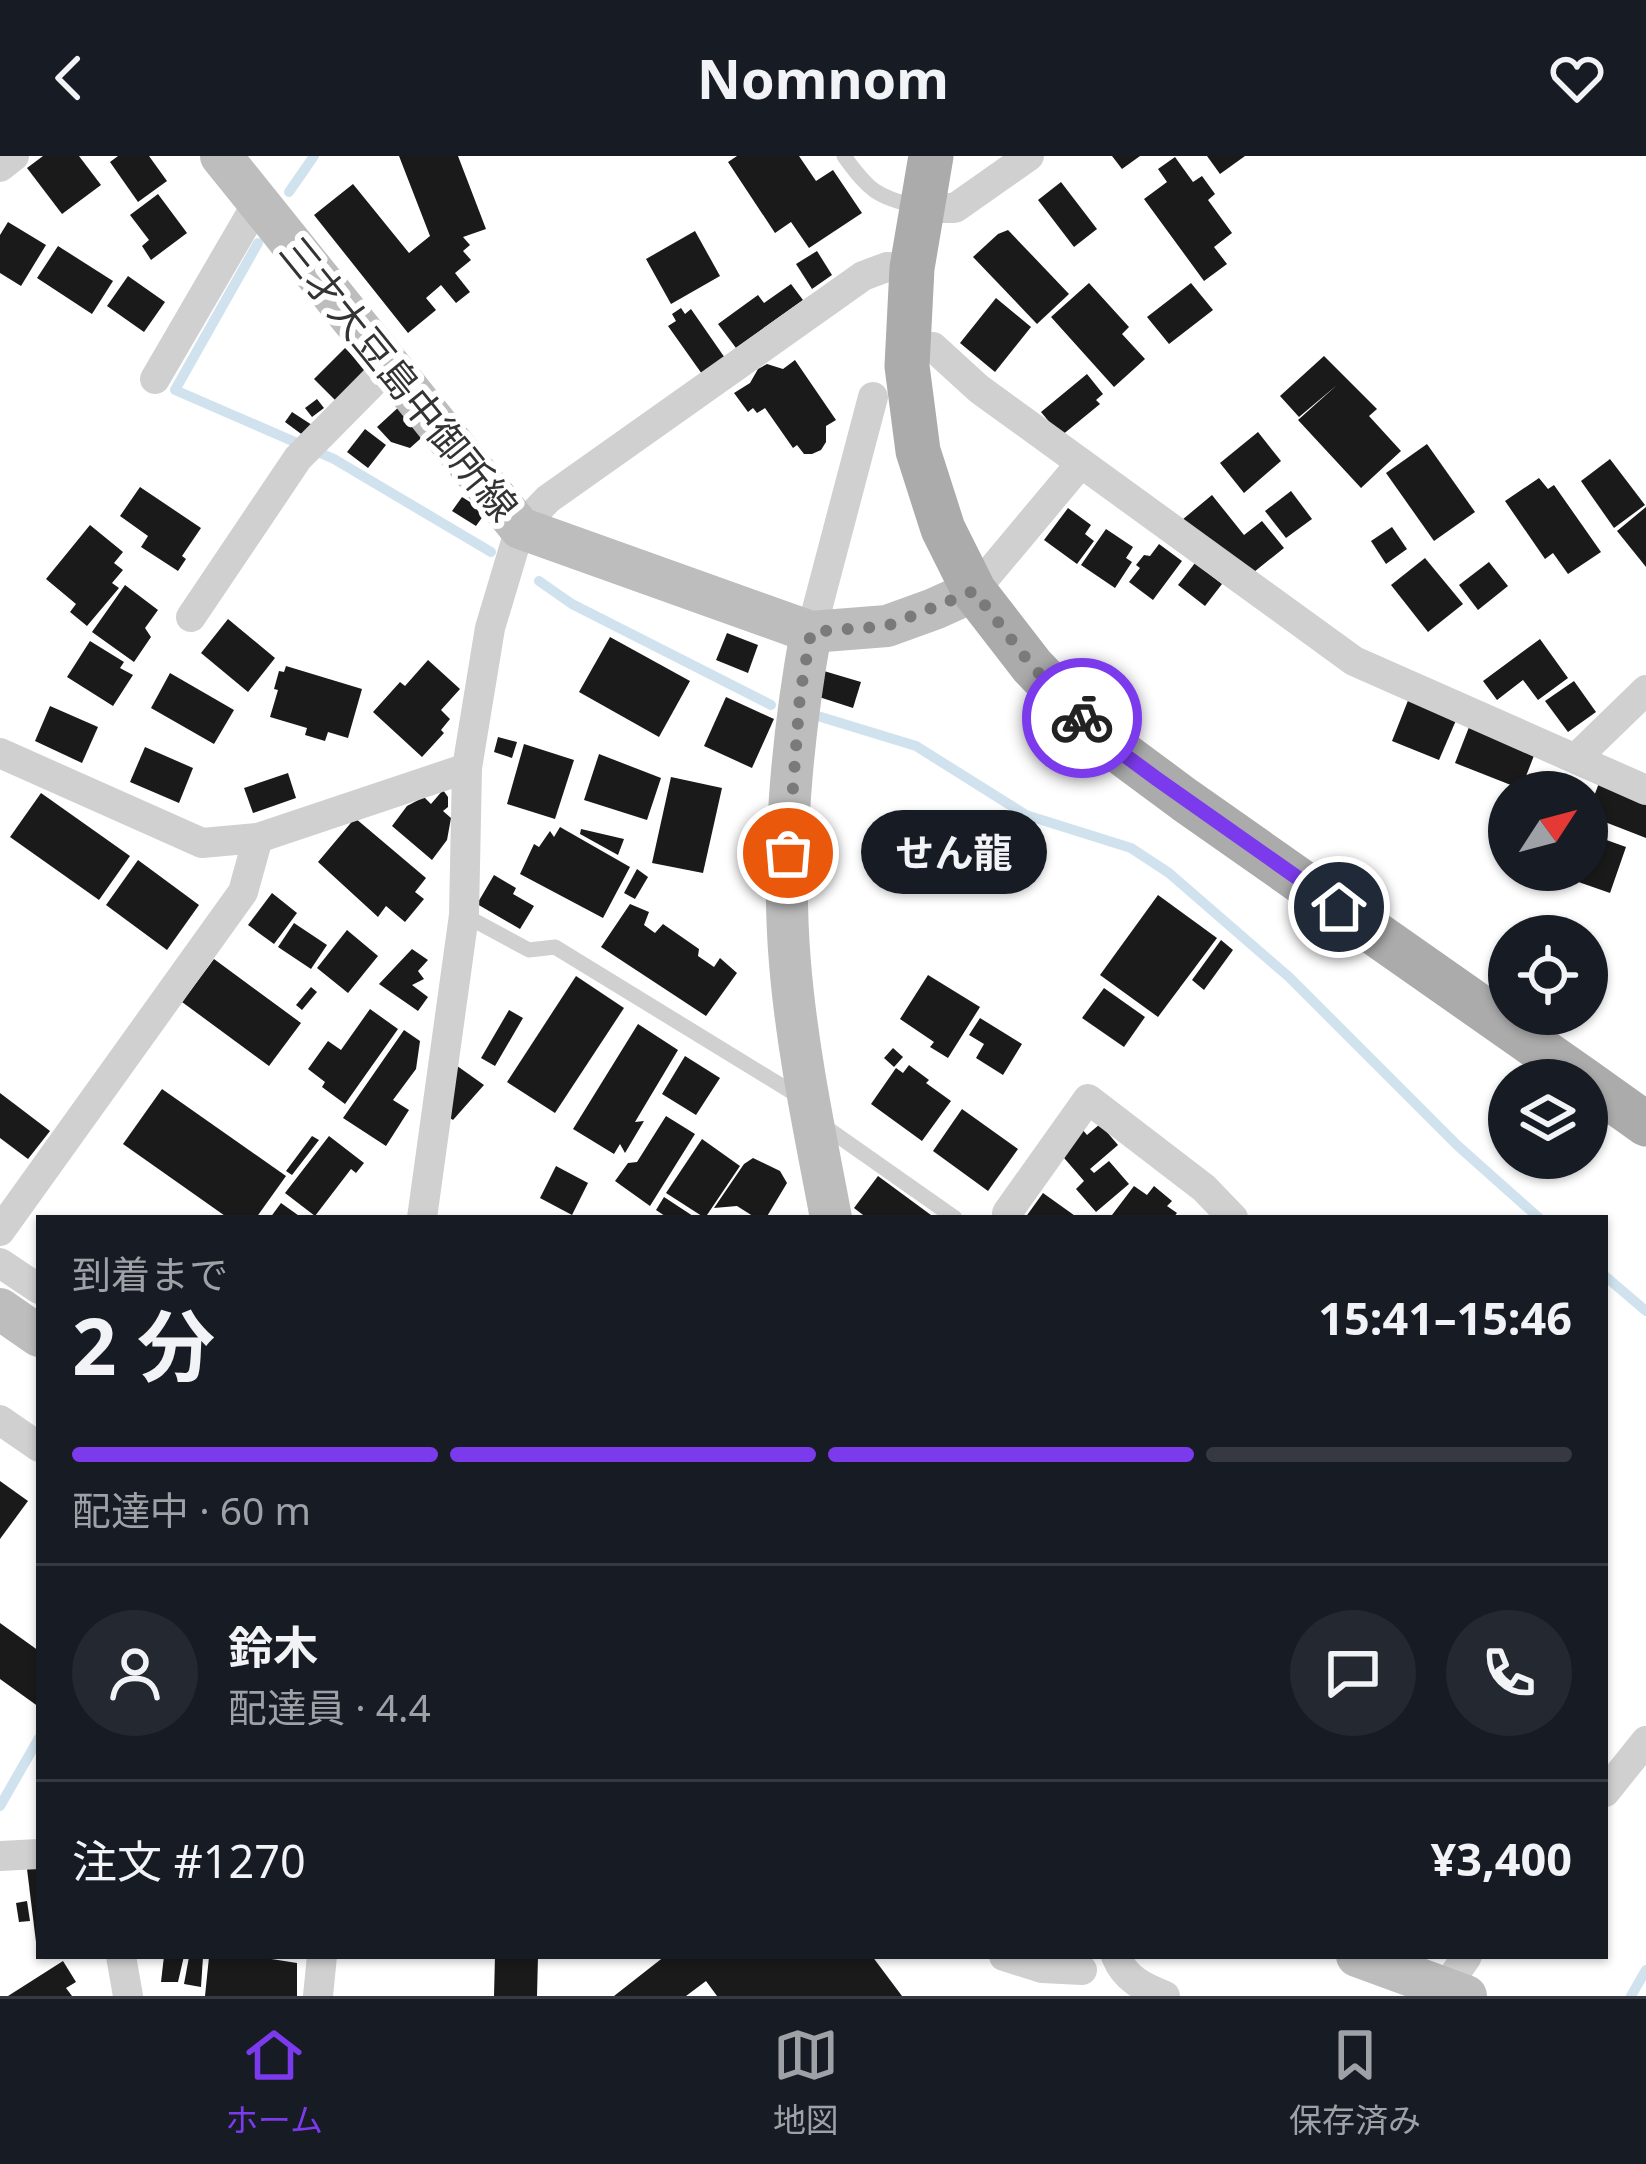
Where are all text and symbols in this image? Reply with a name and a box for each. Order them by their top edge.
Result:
text: Nomnom [697,41,949,115]
icon: back [36,45,102,111]
icon: heart [1544,45,1610,111]
street label: 三才大豆島中御所線 [269,225,531,531]
courier [1022,658,1142,778]
icon: bike [1049,685,1115,751]
north arrow [1488,771,1608,891]
map controls [1488,771,1608,1179]
pin [737,802,839,904]
callout: せん龍 [860,811,1046,895]
icon: bag [755,820,821,886]
text: せん龍 [895,825,1013,878]
pin [1288,856,1390,958]
icon: home [1306,874,1372,940]
button: locate [1488,915,1608,1035]
button: layers [1488,1059,1608,1179]
text: 到着まで [72,1247,228,1300]
text: 15:41–15:46 [1318,1287,1572,1348]
text: 2 分 [72,1292,215,1398]
text: 配達中 · 60 m [72,1483,311,1536]
button: person [72,1610,198,1736]
button: chat [1290,1610,1416,1736]
button: phone [1446,1610,1572,1736]
text: 鈴木 [228,1616,318,1677]
text: 配達員 · 4.4 [228,1680,431,1733]
text: ¥3,400 [1430,1828,1572,1889]
text: 注文 #1270 [72,1830,306,1891]
tab: ホーム [225,2022,323,2142]
tab: 地図 [773,2022,839,2142]
tab: 保存済み [1289,2022,1421,2142]

